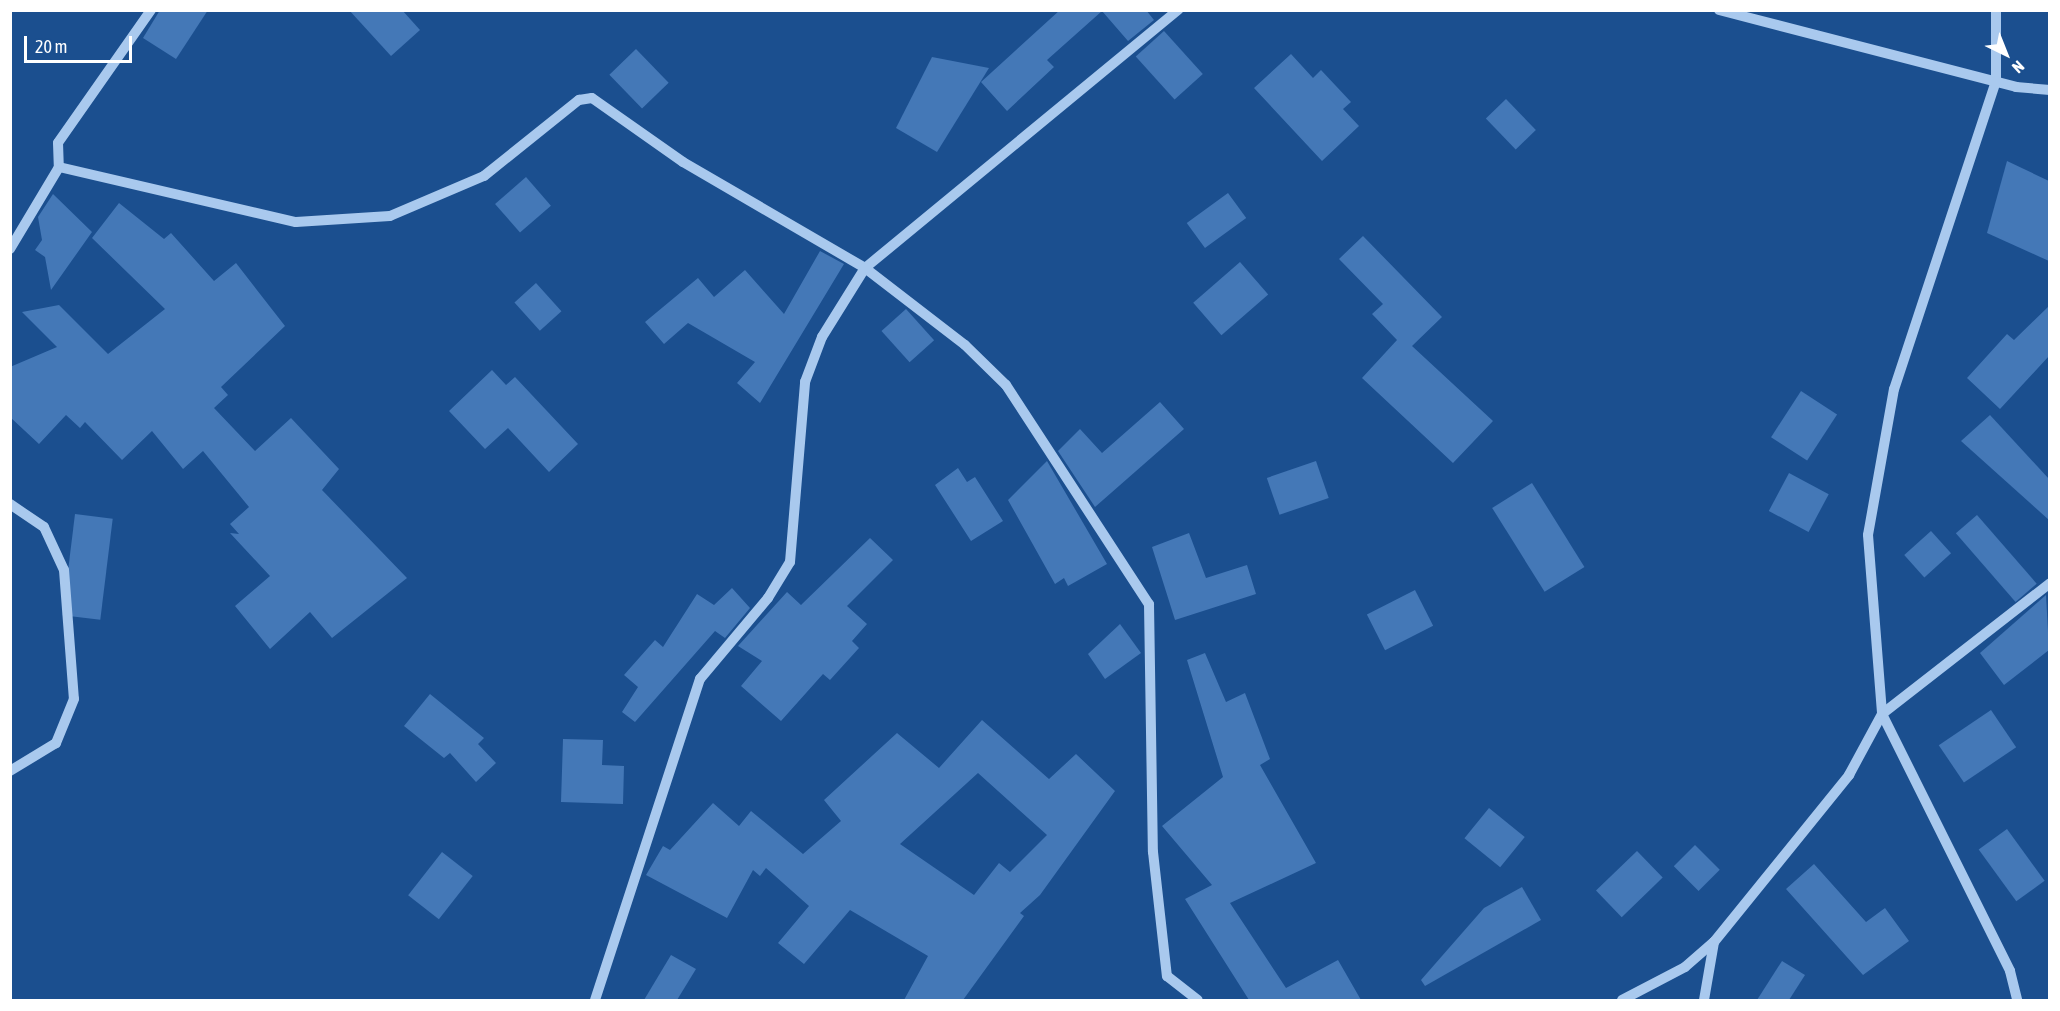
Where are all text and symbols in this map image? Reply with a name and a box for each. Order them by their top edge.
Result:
scale bar [27,24,135,62]
north arrow [1976,24,2036,84]
text: 20 m [35,36,67,57]
text: N [2009,57,2028,77]

